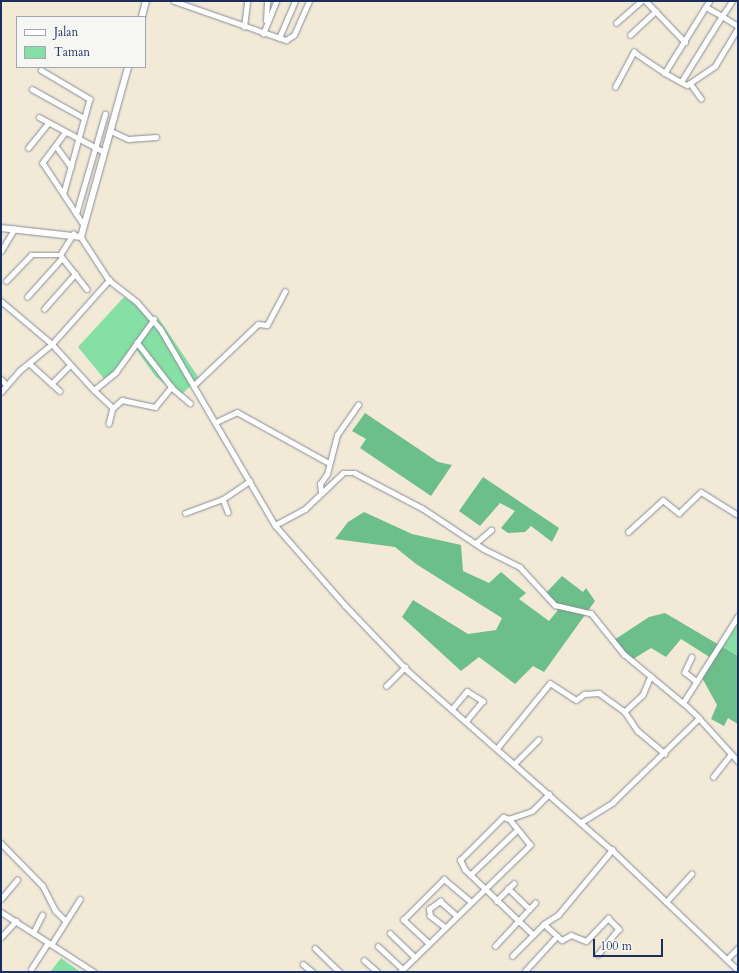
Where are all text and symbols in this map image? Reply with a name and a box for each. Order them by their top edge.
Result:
legend [16,16,146,68]
text: Jalan [54,24,78,40]
text: Taman [54,44,90,60]
scale bar [595,931,665,957]
text: 100 m [600,938,632,954]

